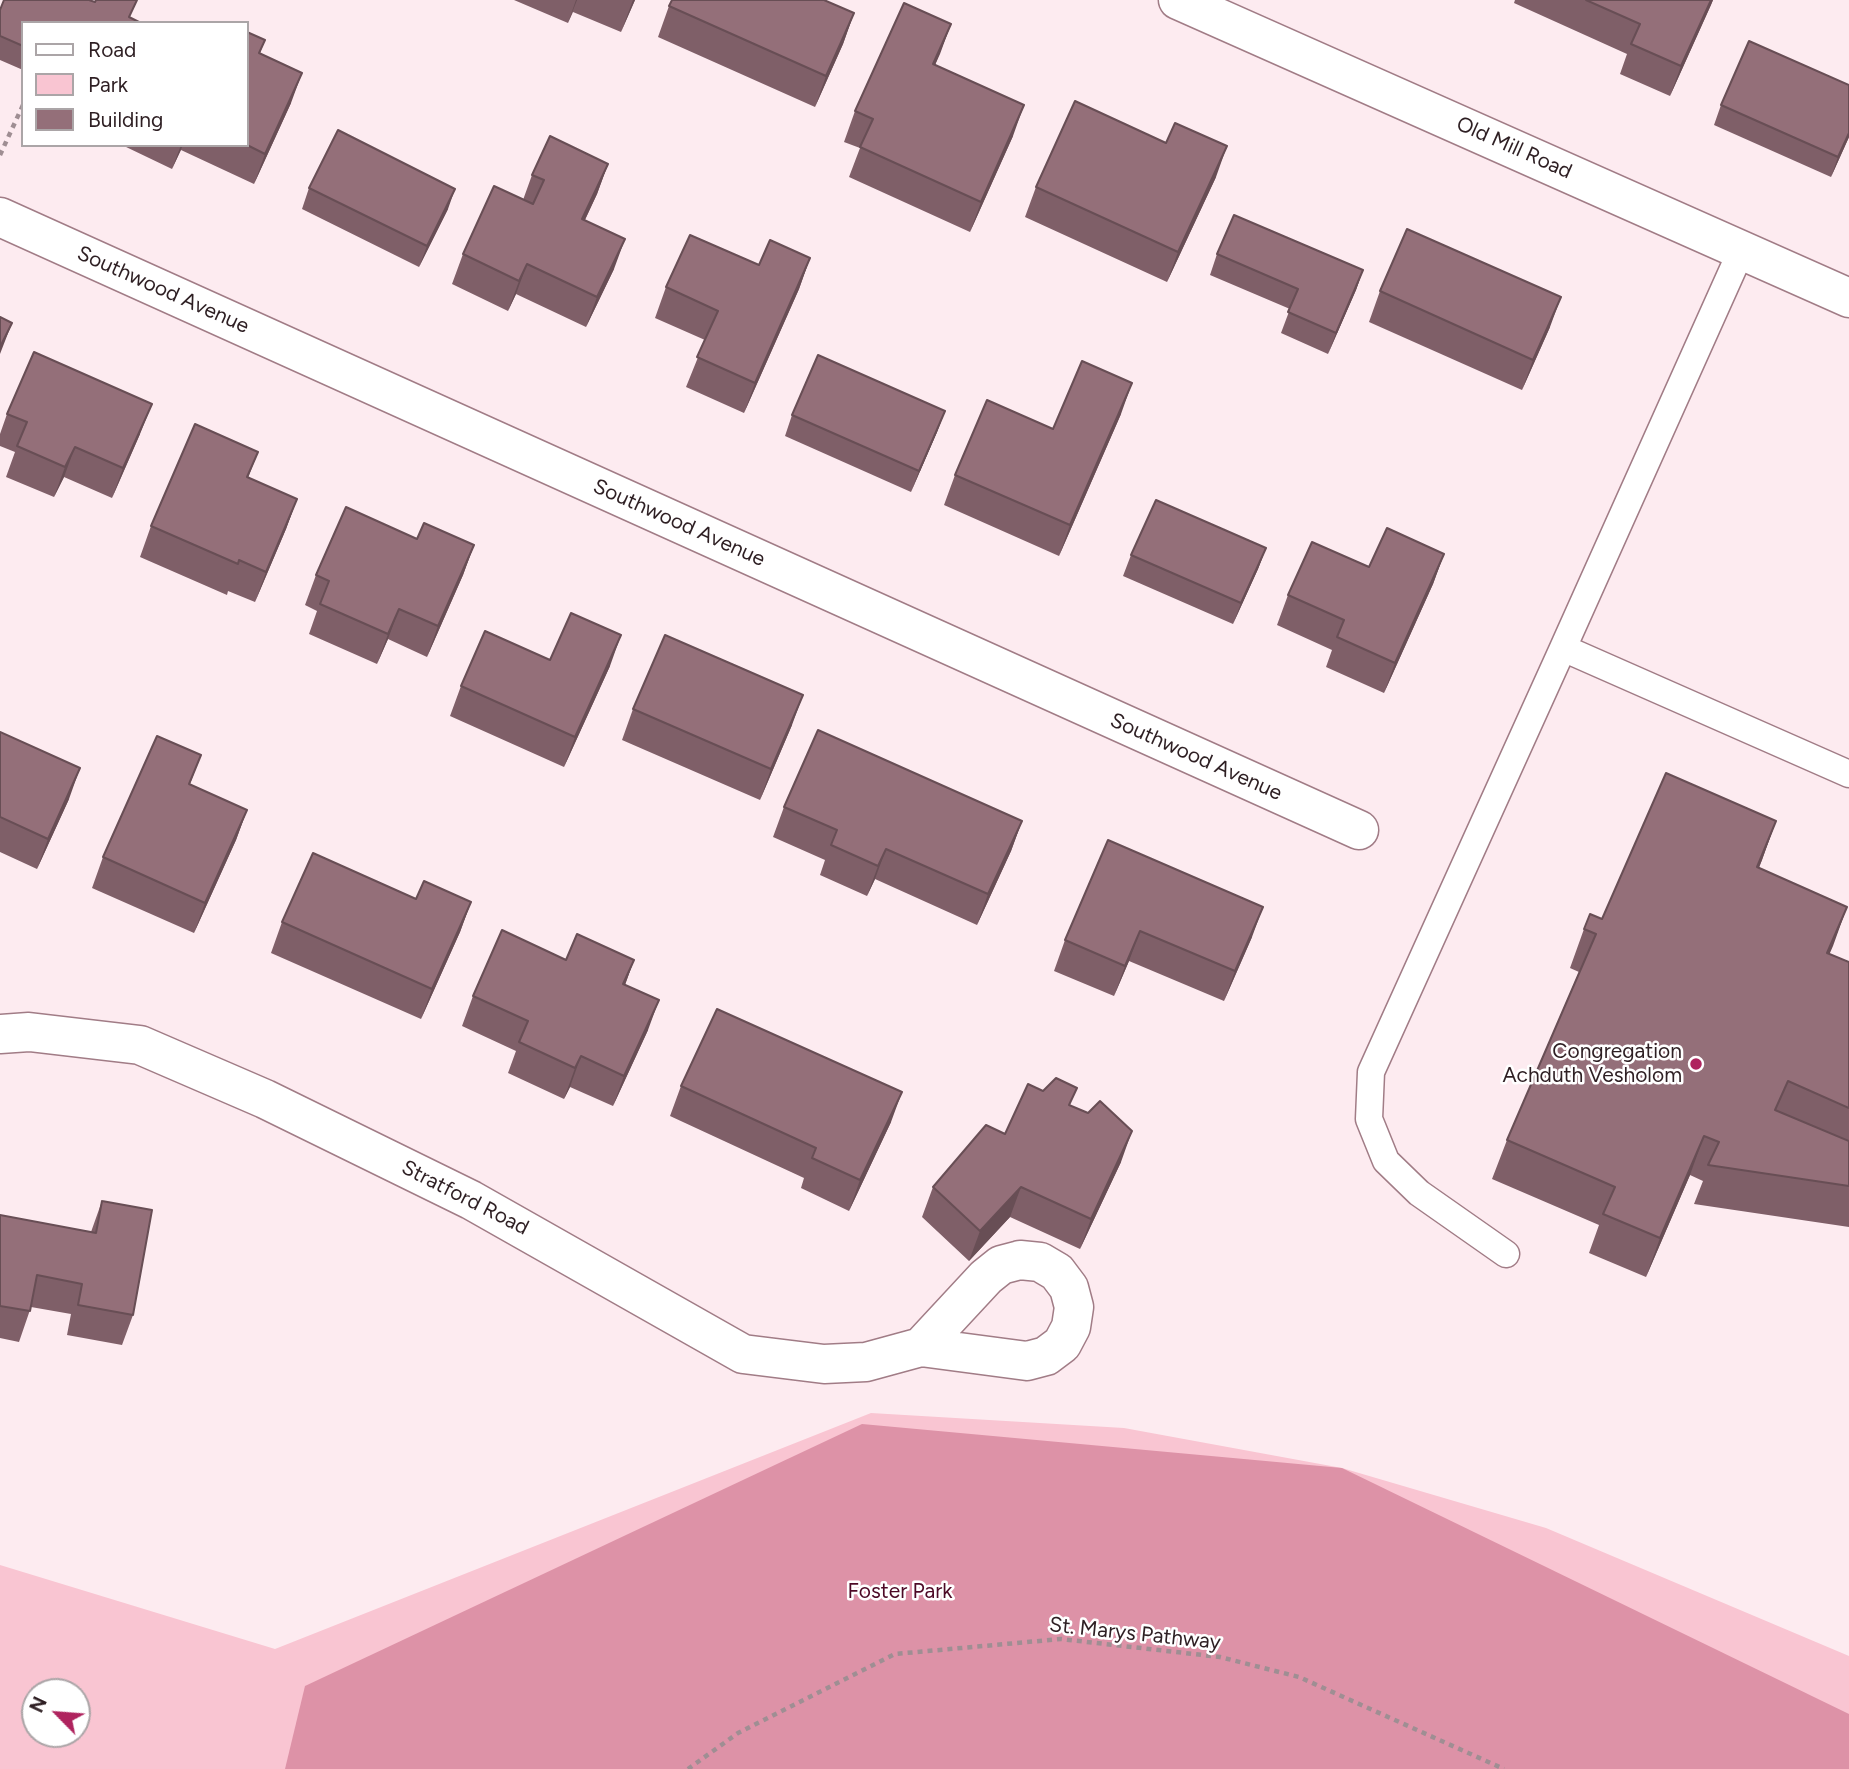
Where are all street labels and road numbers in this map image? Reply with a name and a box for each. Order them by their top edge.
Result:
street label: Old Mill Road [1452,111,1576,185]
street label: Southwood Avenue [73,241,253,339]
street label: Southwood Avenue [589,474,769,572]
street label: Southwood Avenue [1106,708,1286,806]
street label: Stratford Road [397,1155,533,1241]
street label: St. Marys Pathway [1048,1612,1222,1656]

